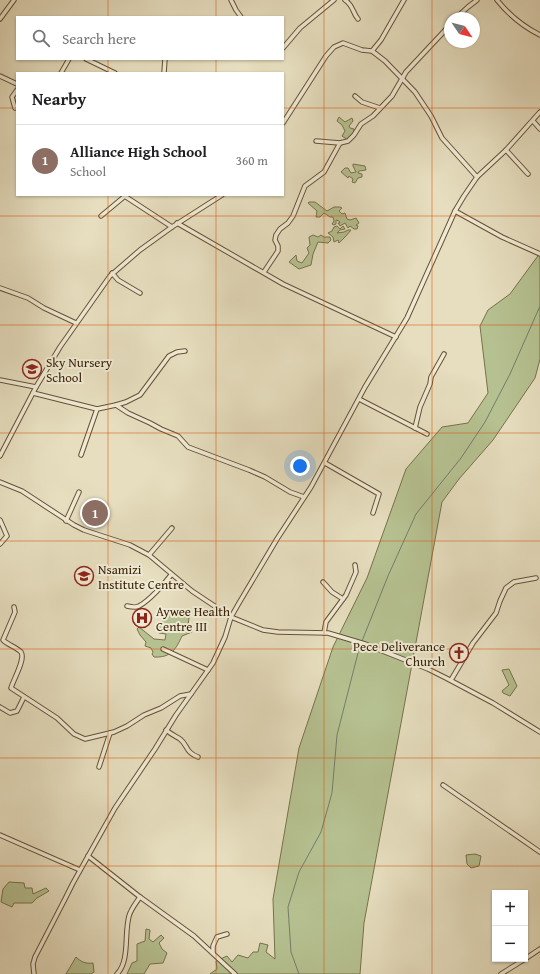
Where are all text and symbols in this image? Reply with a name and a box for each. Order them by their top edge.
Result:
north arrow [444,12,480,48]
search box [16,16,284,60]
icon: search [30,27,52,49]
text: Search here [62,28,136,49]
text: Nearby [32,86,86,111]
text: Alliance High School [70,141,207,162]
text: 1 [42,151,48,170]
text: 360 m [236,151,268,170]
text: School [70,162,106,181]
place label: Sky Nursery School [46,353,113,387]
school or university icon: Sky Nursery School [21,358,43,380]
your location [290,456,310,476]
pin: 1 [82,498,108,528]
place label: Nsamizi Institute Centre [98,560,184,594]
school or university icon: Nsamizi Institute Centre [73,565,95,587]
place label: Aywee Health Centre III [156,602,231,636]
hospital icon: Aywee Health Centre III [131,607,153,629]
place label: Pece Deliverance Church [353,637,446,671]
church icon: Pece Deliverance Church [448,642,470,664]
map controls [492,890,528,962]
button: + [492,890,528,926]
button: − [492,926,528,962]

